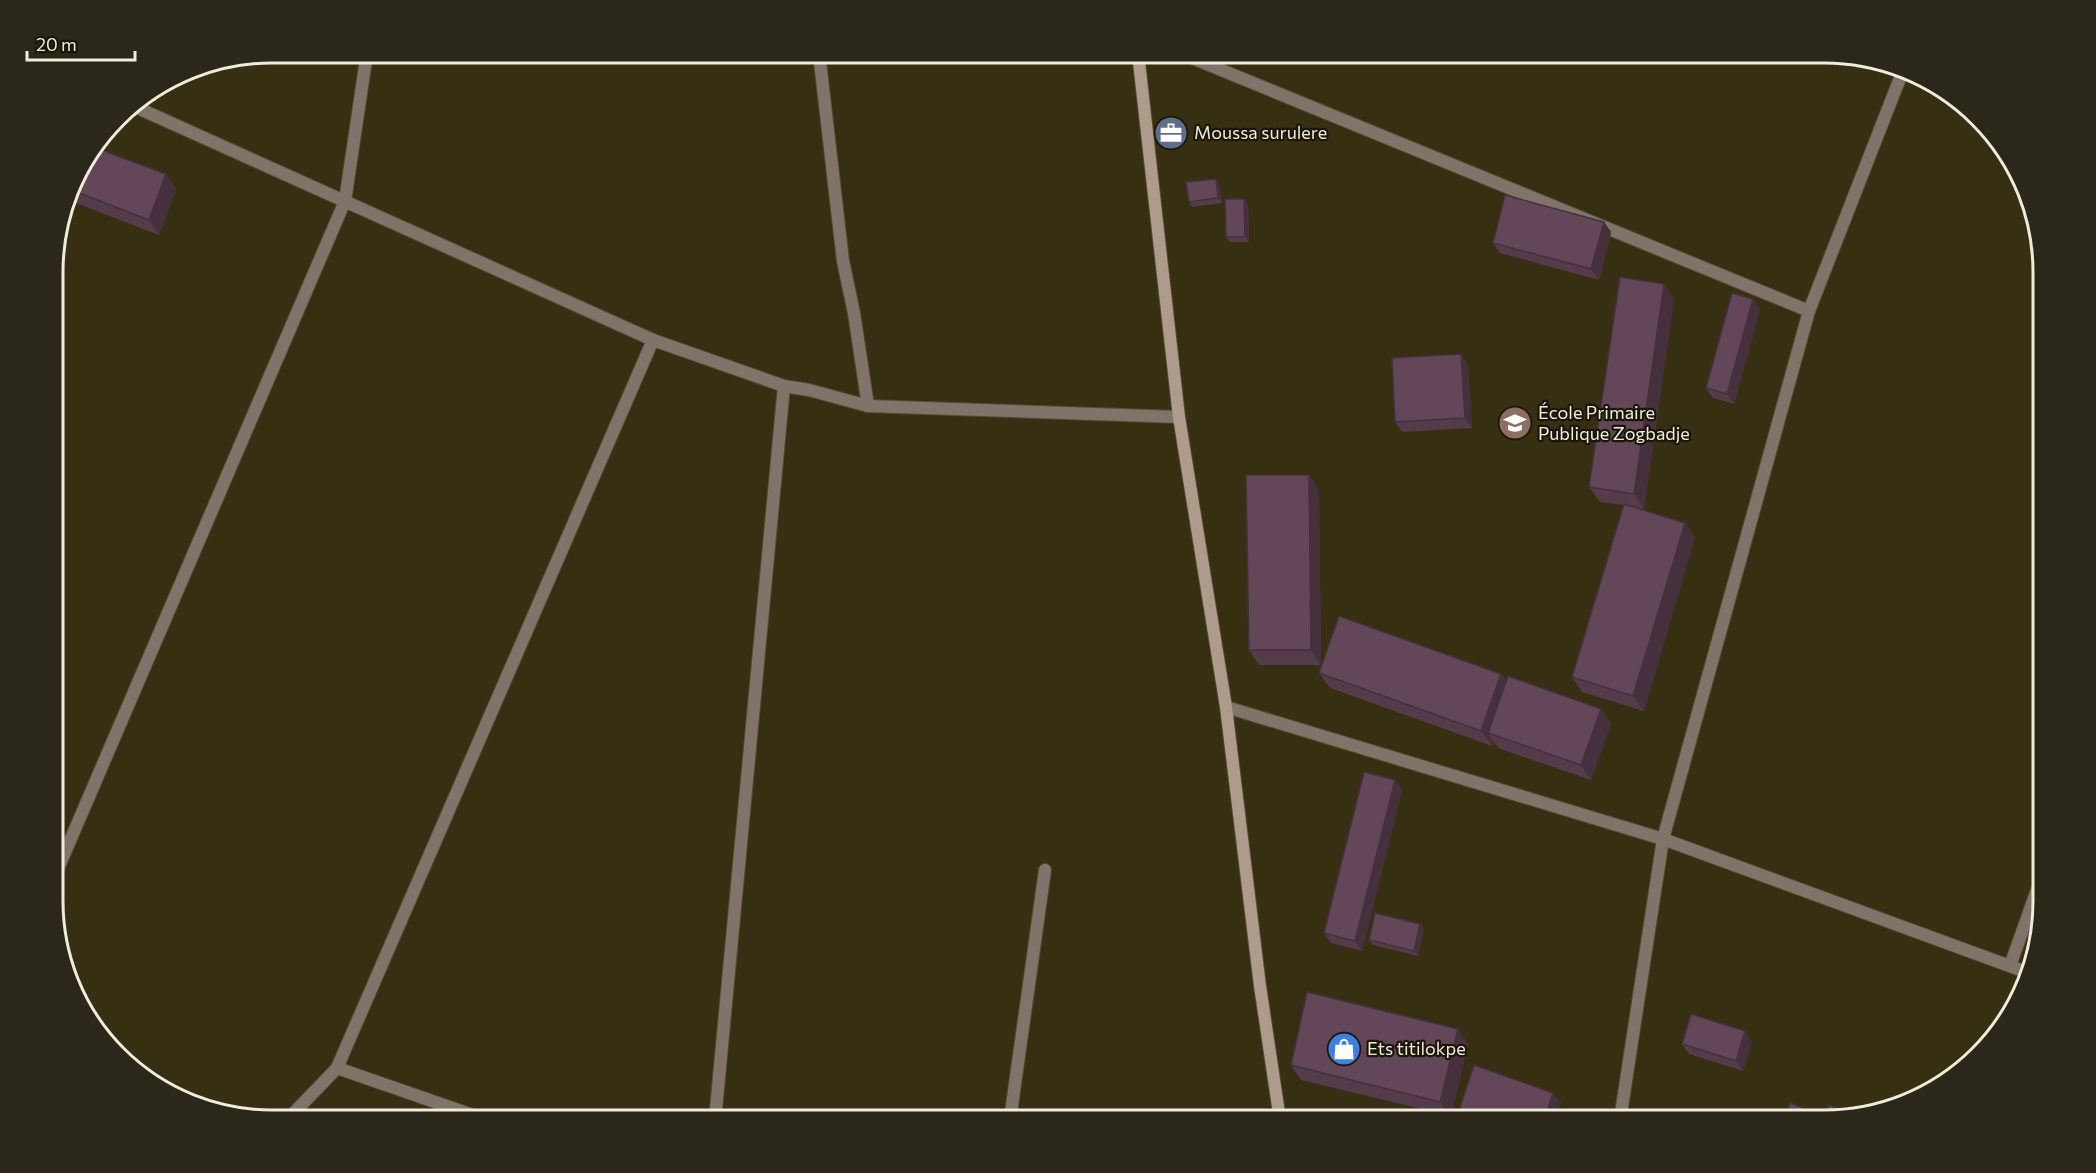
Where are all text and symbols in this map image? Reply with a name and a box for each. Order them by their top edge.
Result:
scale bar [27,24,135,62]
text: 20 m [36,33,77,55]
office icon: Moussa surulere [1153,115,1189,151]
place label: Moussa surulere [1194,121,1327,143]
place label: École Primaire Publique Zogbadje [1538,401,1690,444]
school or university icon: École Primaire Publique Zogbadje [1497,405,1533,441]
shop icon: Ets titilokpe [1326,1031,1362,1067]
place label: Ets titilokpe [1367,1037,1466,1059]

